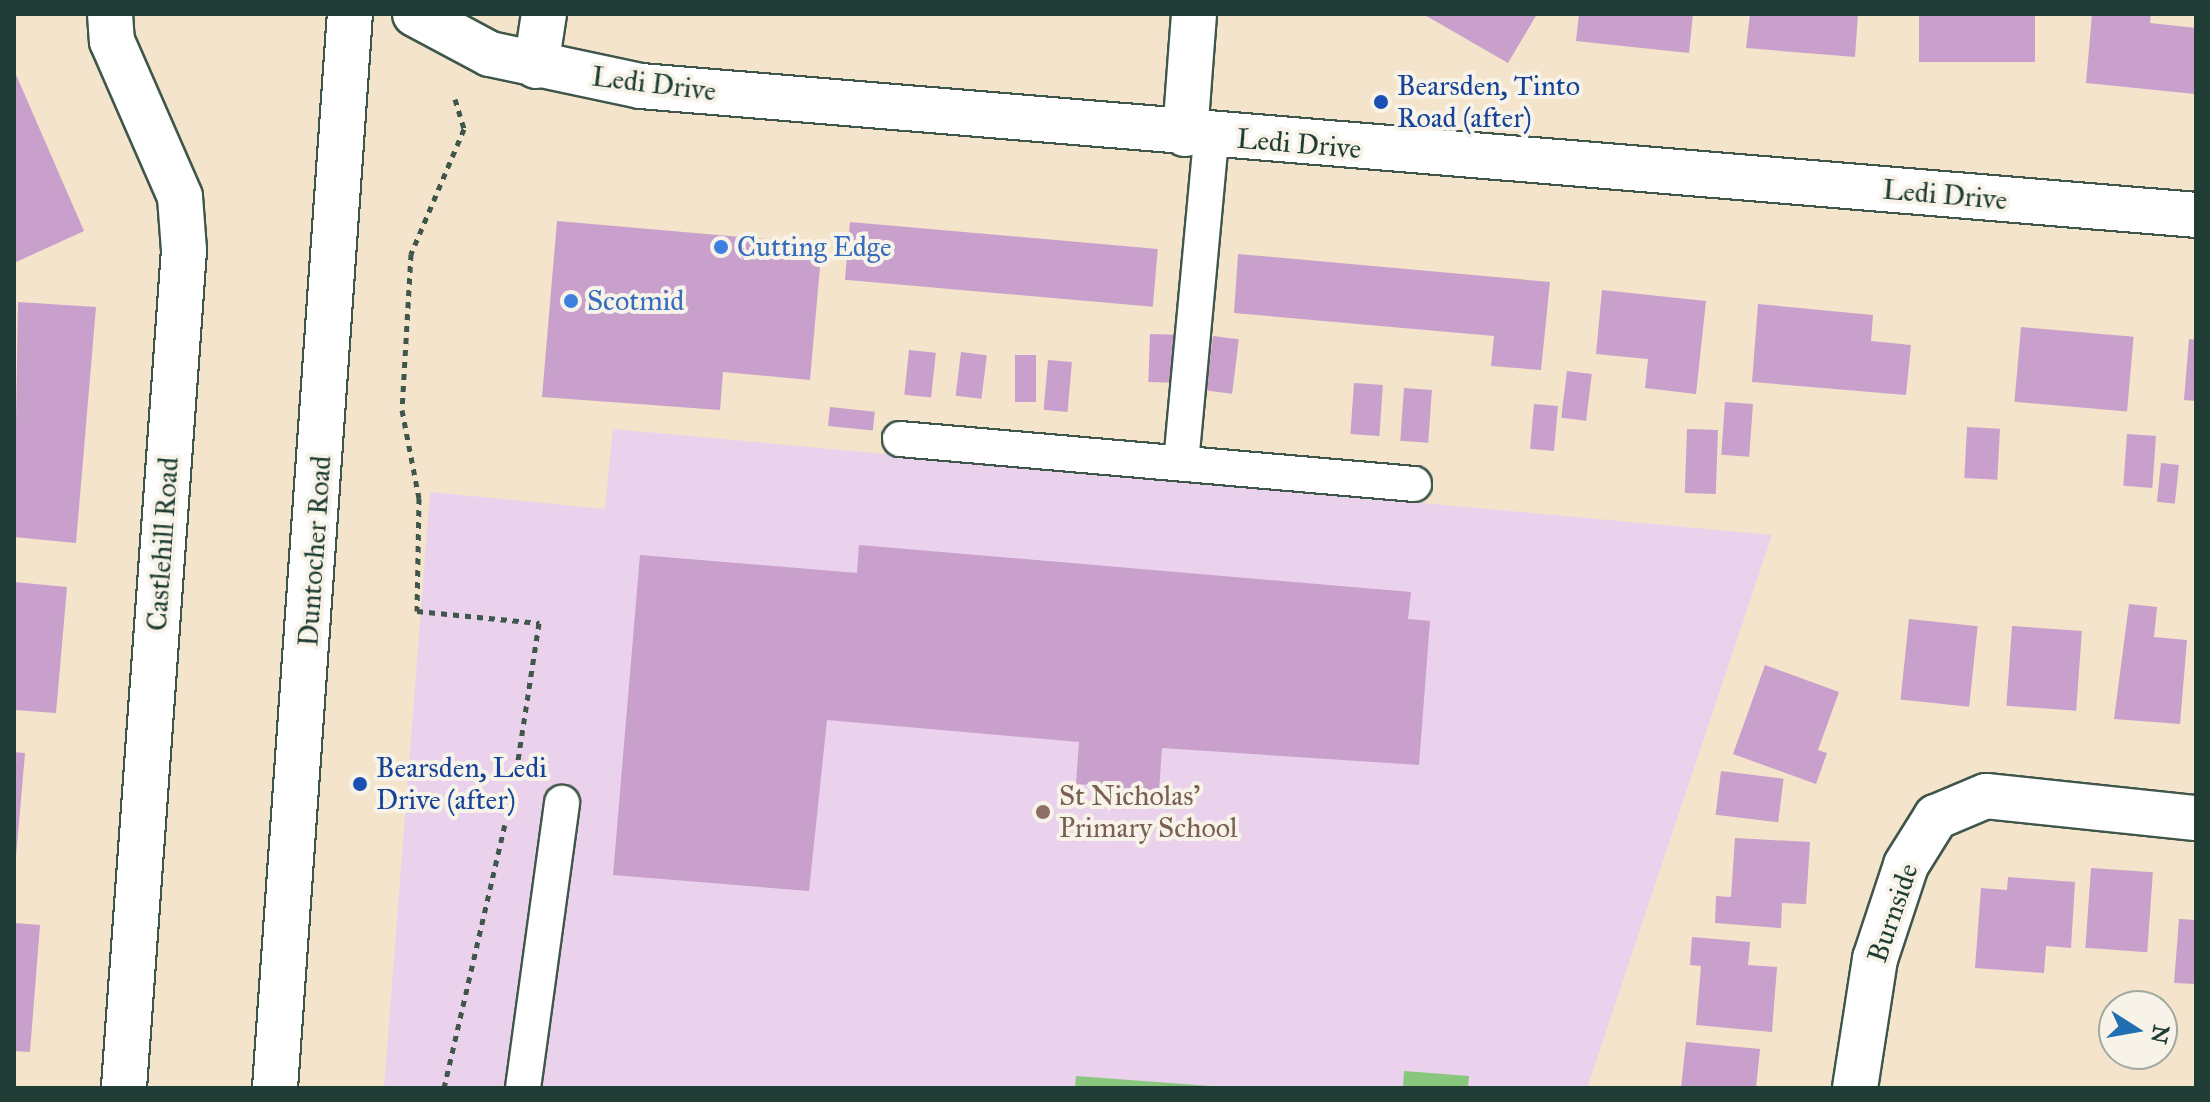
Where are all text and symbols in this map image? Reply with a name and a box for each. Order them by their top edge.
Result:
street label: Ledi Drive [590,60,718,108]
place label: Bearsden, Tinto Road (after) [1397,69,1580,135]
marker: Bearsden, Tinto Road (after) [1372,93,1390,111]
street label: Ledi Drive [1235,122,1363,166]
street label: Ledi Drive [1881,173,2009,217]
place label: Cutting Edge [737,230,892,264]
marker: Cutting Edge [712,238,730,256]
place label: Scotmid [587,284,684,318]
marker: Scotmid [562,292,580,310]
street label: Duntocher Road [292,454,338,648]
street label: Castlehill Road [140,456,186,632]
place label: Bearsden, Ledi Drive (after) [376,751,547,817]
marker: Bearsden, Ledi Drive (after) [351,775,369,793]
place label: St Nicholas' Primary School [1059,779,1238,845]
marker: St Nicholas' Primary School [1034,803,1052,821]
street label: Burnside [1860,859,1926,967]
north arrow [2098,990,2178,1070]
text: N [2145,1023,2175,1046]

